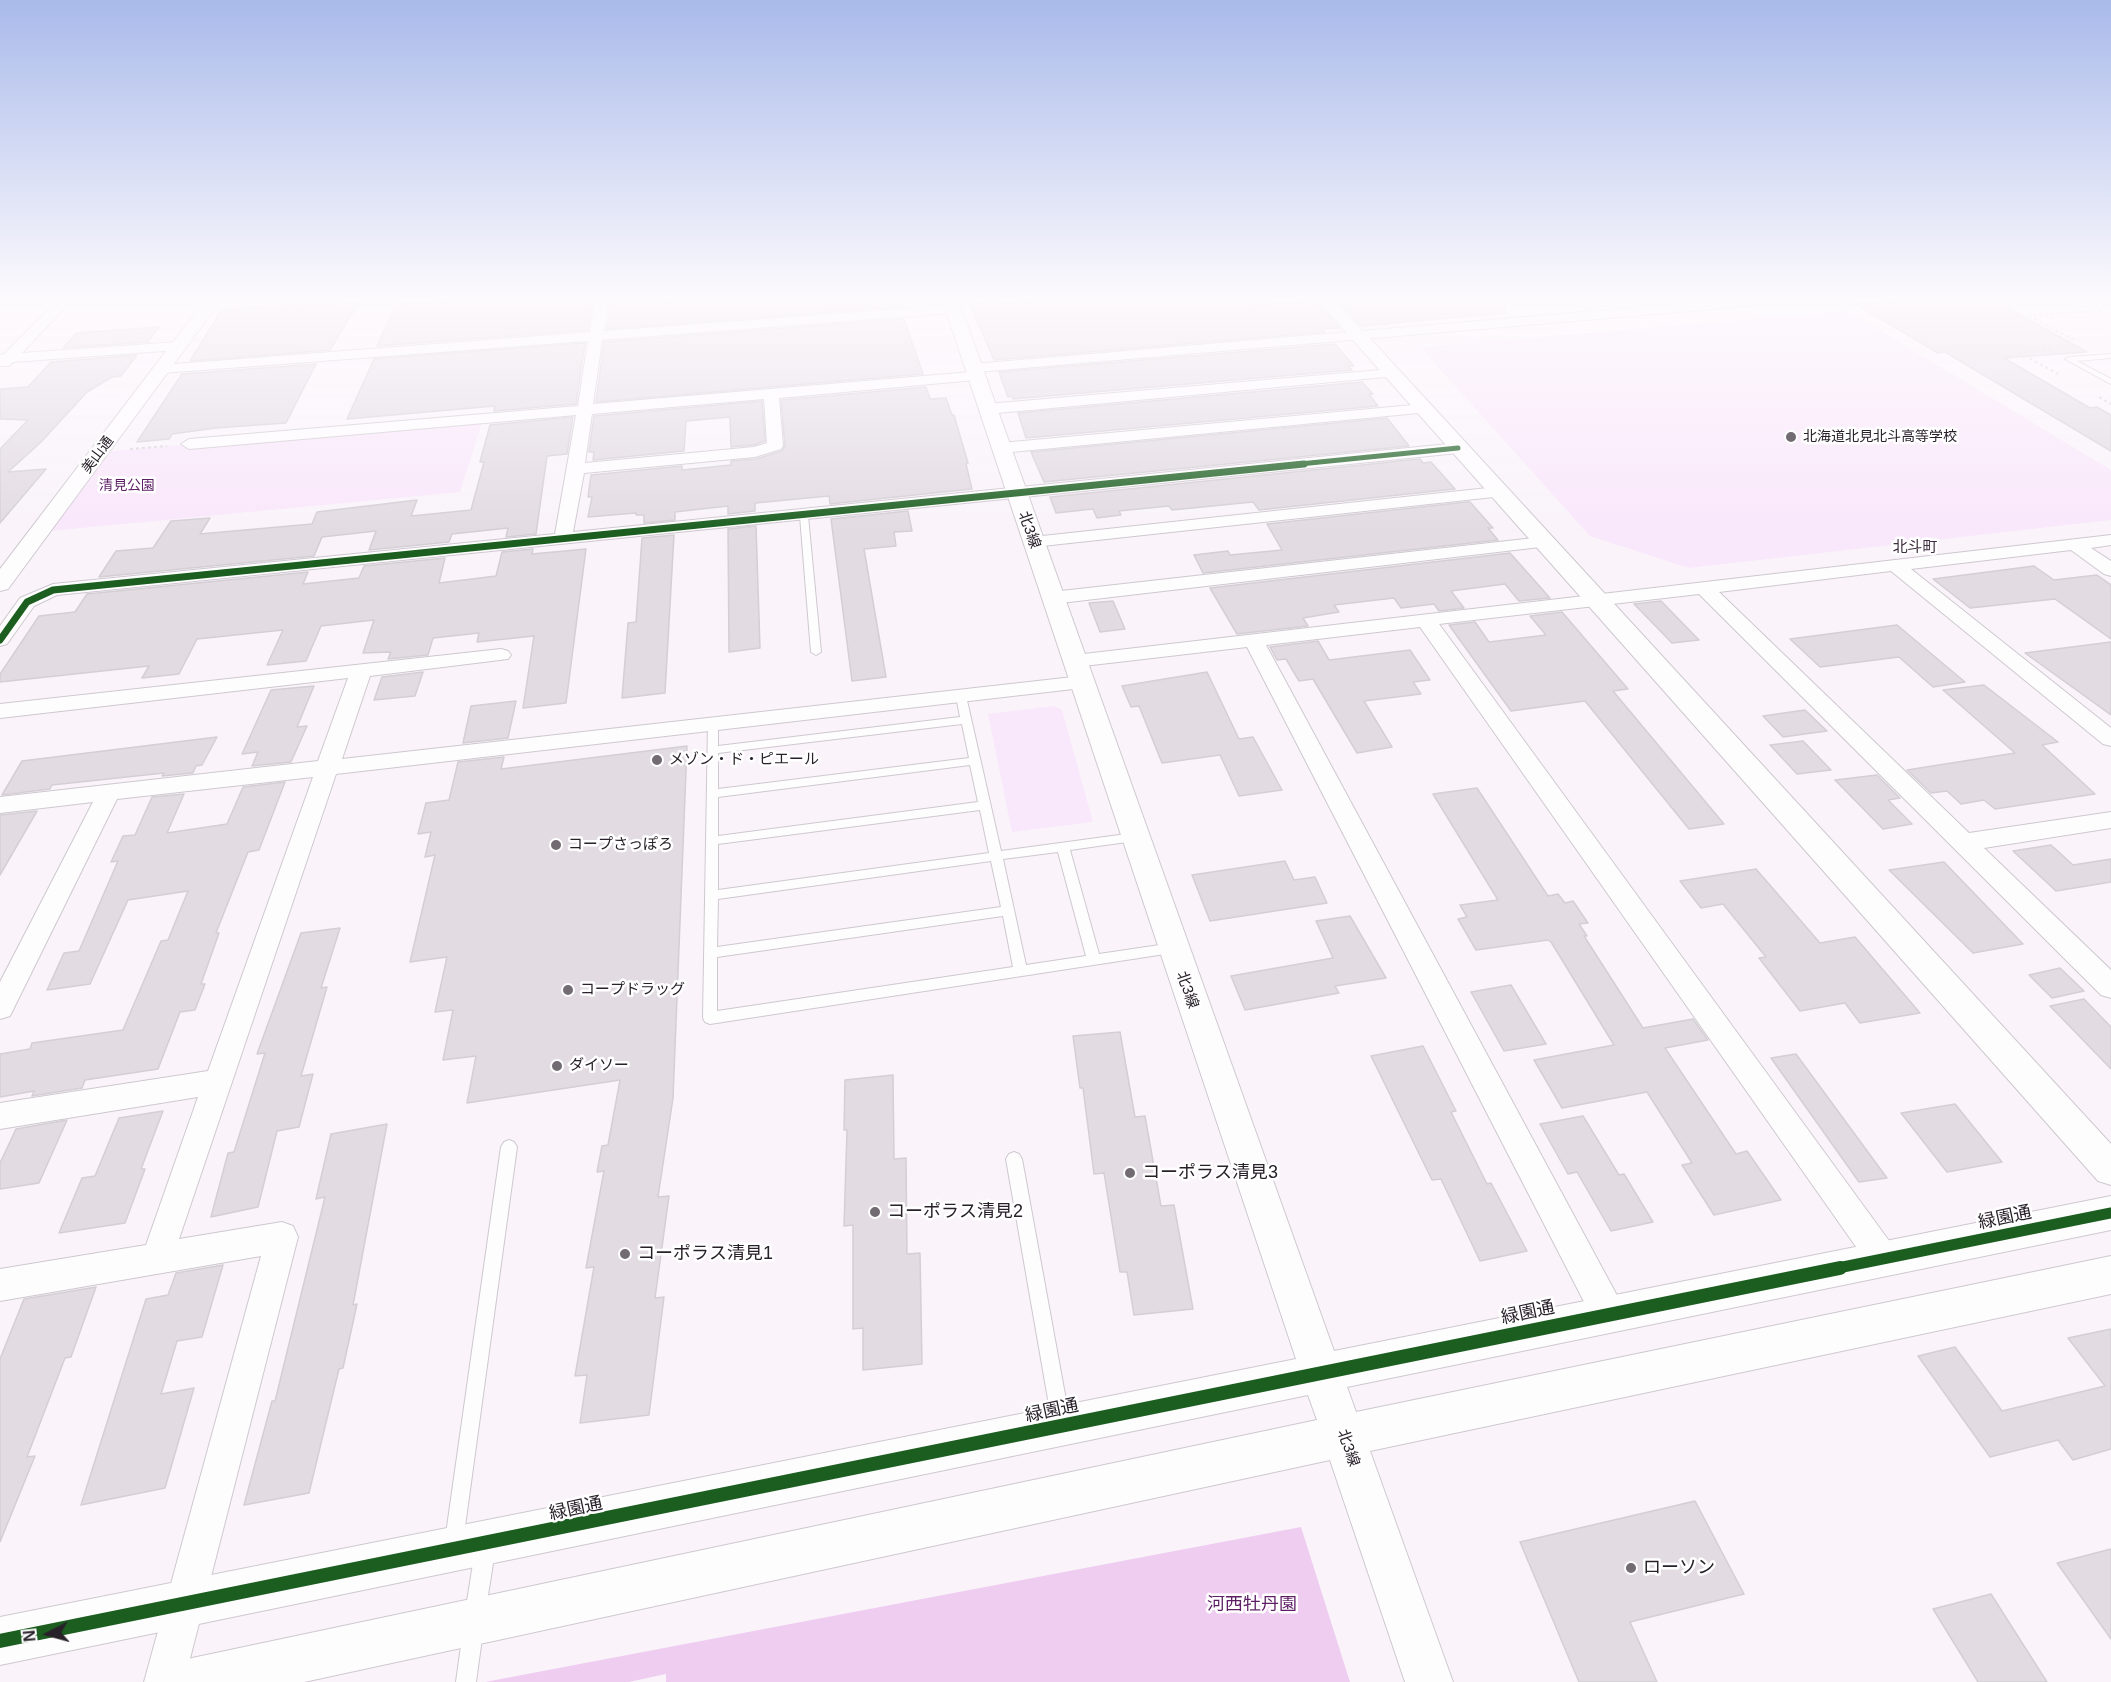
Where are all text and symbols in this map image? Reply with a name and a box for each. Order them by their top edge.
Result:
place label: 北海道北見北斗高等学校 [1803,429,1957,445]
marker: 北海道北見北斗高等学校 [1784,430,1798,444]
street label: 美山通 [79,433,117,477]
park label: 清見公園 [99,478,155,494]
street label: 北3線 [1014,509,1044,551]
district label: 北斗町 [1893,539,1937,557]
place label: メゾン・ド・ピエール [669,751,819,769]
marker: メゾン・ド・ピエール [650,753,664,767]
place label: コープさっぽろ [568,836,673,854]
marker: コープさっぽろ [549,838,563,852]
street label: 北3線 [1172,969,1202,1011]
place label: コープドラッグ [580,981,685,999]
marker: コープドラッグ [561,983,575,997]
place label: ダイソー [569,1057,629,1075]
marker: ダイソー [550,1059,564,1073]
place label: コーポラス清見3 [1142,1162,1278,1184]
marker: コーポラス清見3 [1123,1166,1137,1180]
place label: コーポラス清見2 [887,1201,1023,1223]
street label: 緑園通 [1976,1202,2034,1234]
marker: コーポラス清見2 [868,1205,882,1219]
place label: コーポラス清見1 [637,1243,773,1265]
marker: コーポラス清見1 [618,1247,632,1261]
street label: 緑園通 [1499,1297,1557,1329]
street label: 緑園通 [1023,1395,1081,1427]
street label: 北3線 [1333,1427,1363,1469]
street label: 緑園通 [547,1493,605,1525]
place label: ローソン [1643,1557,1715,1579]
marker: ローソン [1624,1561,1638,1575]
park label: 河西牡丹園 [1207,1594,1297,1616]
north arrow [18,1604,78,1664]
text: N [21,1629,39,1643]

